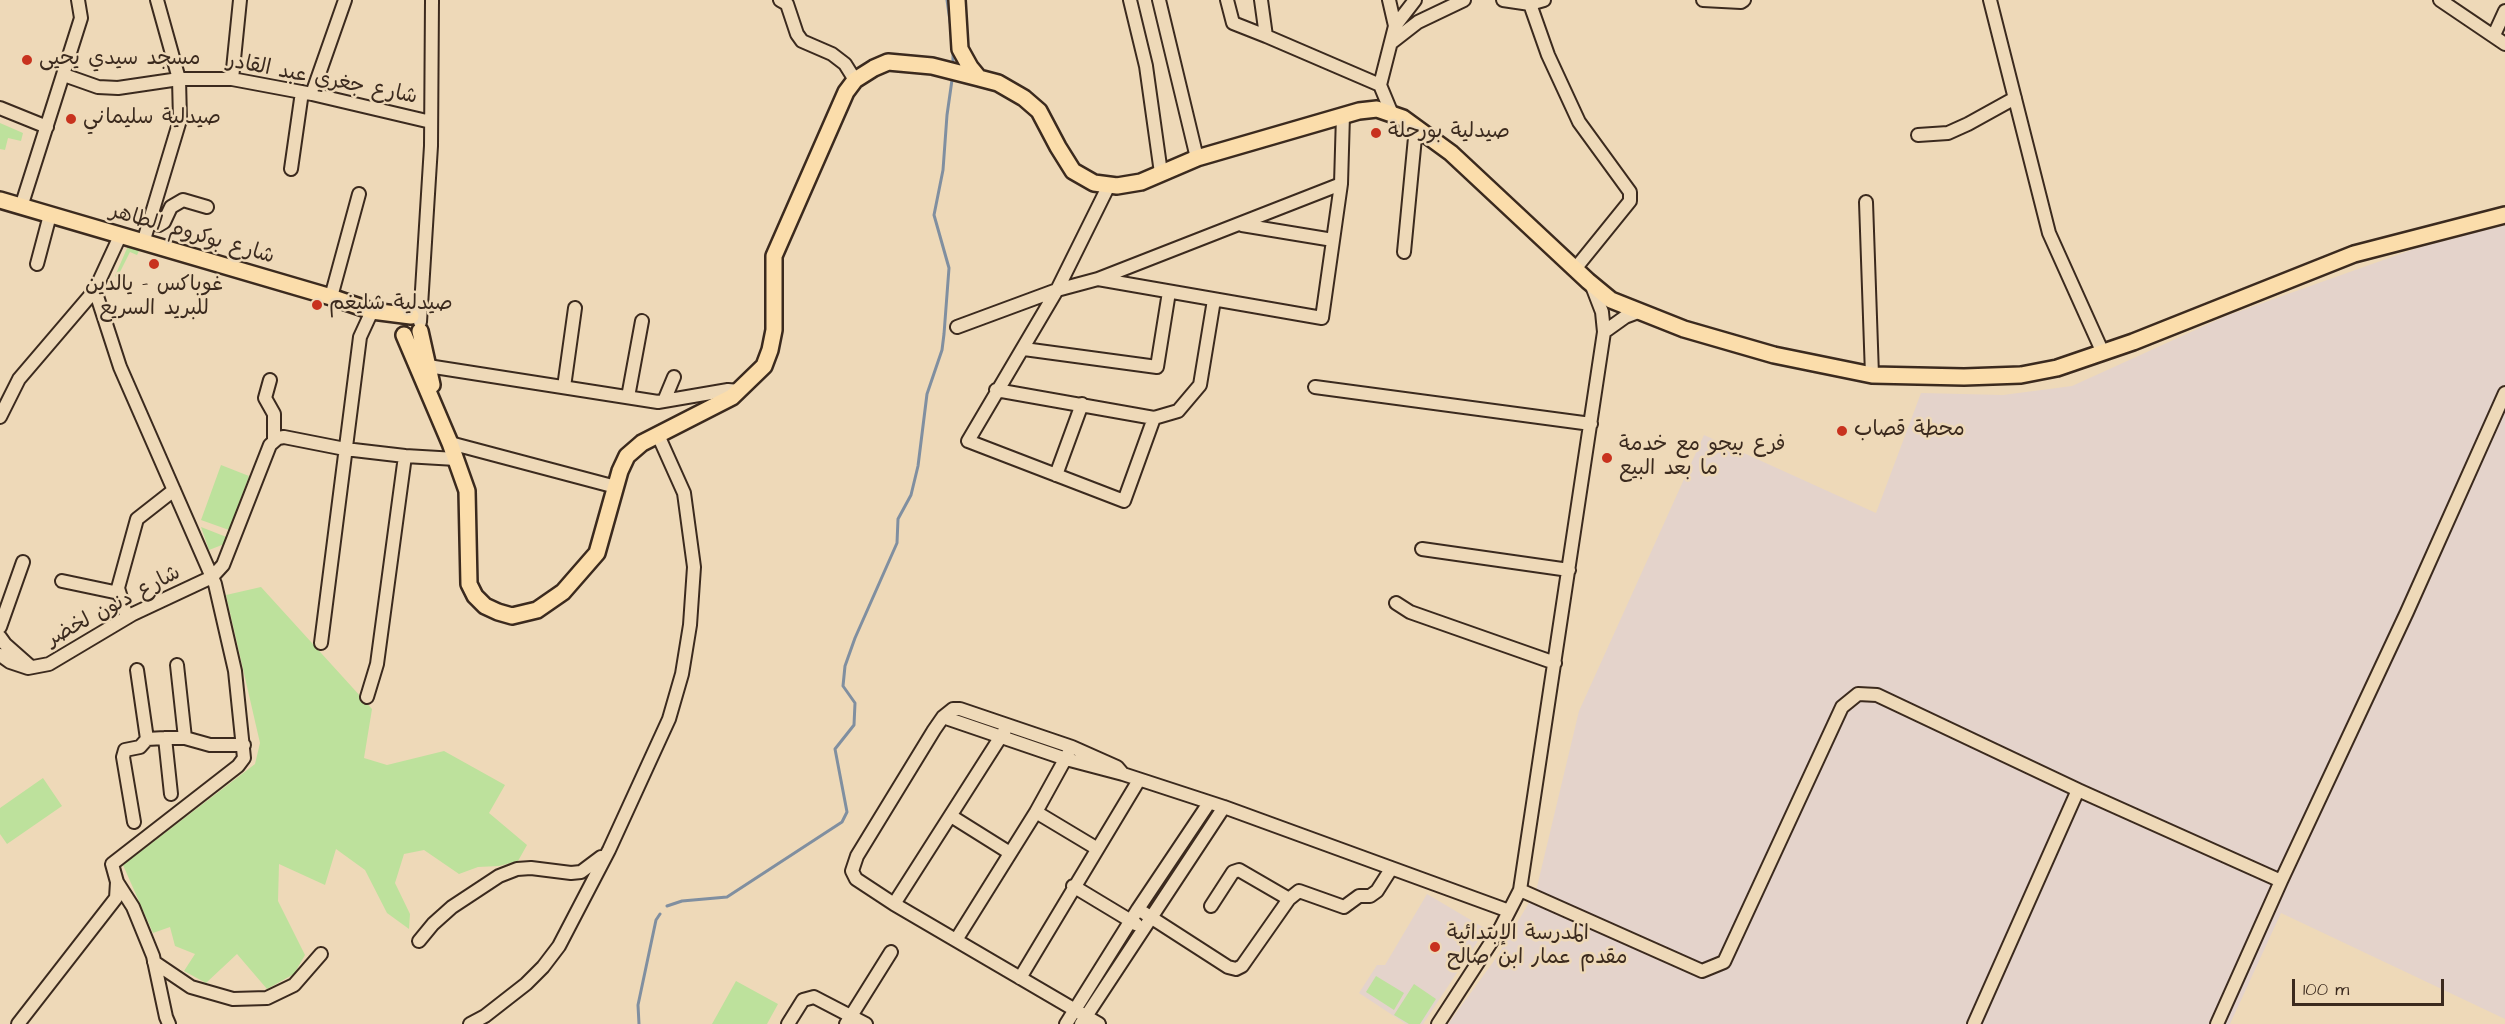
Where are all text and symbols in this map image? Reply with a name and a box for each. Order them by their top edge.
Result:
place label: مسجد سيدي يحيى [39,47,200,73]
street label: شارع جغري عبد القادر [225,49,419,111]
marker: مسجد سيدي يحيى [20,53,34,67]
place label: صيدلية سليماني [83,106,221,132]
marker: صيدلية سليماني [64,112,78,126]
place label: صيدلية بورحلة [1388,120,1510,146]
marker: صيدلية بورحلة [1369,126,1383,140]
street label: شارع بوكروم الطاهر [107,199,277,271]
marker: غوباكس - يالدين للبريد السريع [147,257,161,271]
place label: غوباكس - يالدين للبريد السريع [85,273,223,323]
place label: صيدلية شليغم [329,292,453,318]
marker: صيدلية شليغم [310,298,324,312]
place label: محطة قصاب [1854,418,1965,444]
marker: محطة قصاب [1835,424,1849,438]
place label: فرع بيجو مع خدمة ما بعد البيع [1619,433,1785,483]
marker: فرع بيجو مع خدمة ما بعد البيع [1600,451,1614,465]
street label: شارع دنون لخضر [43,561,185,653]
place label: المدرسة الإبتدائية مقدم عمار ابن صالح [1447,922,1627,972]
marker: المدرسة الإبتدائية مقدم عمار ابن صالح [1428,940,1442,954]
scale bar [2295,967,2446,1005]
text: 100 m [2303,977,2349,1002]

